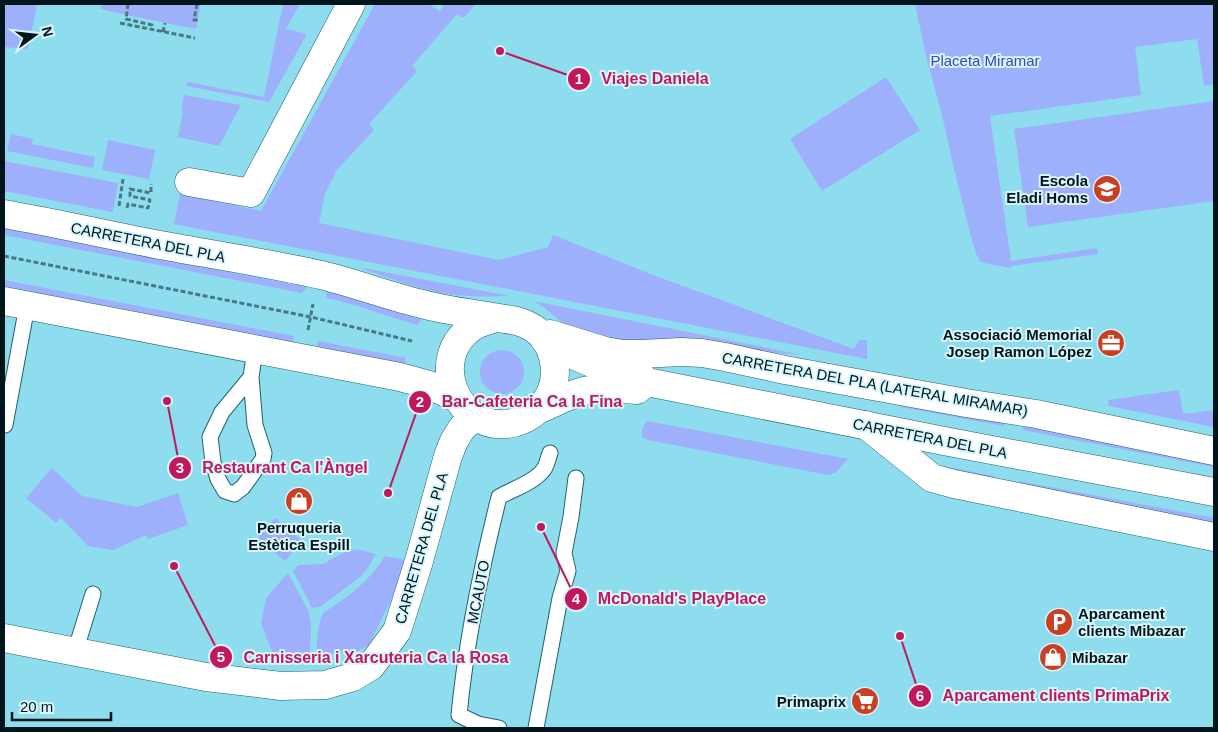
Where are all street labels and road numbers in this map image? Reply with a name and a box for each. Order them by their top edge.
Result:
street label: CARRETERA DEL PLA [69,219,227,265]
street label: CARRETERA DEL PLA (LATERAL MIRAMAR) [721,349,1029,419]
street label: CARRETERA DEL PLA [851,415,1009,461]
street label: CARRETERA DEL PLA [391,470,451,626]
street label: MCAUTO [463,559,493,625]

